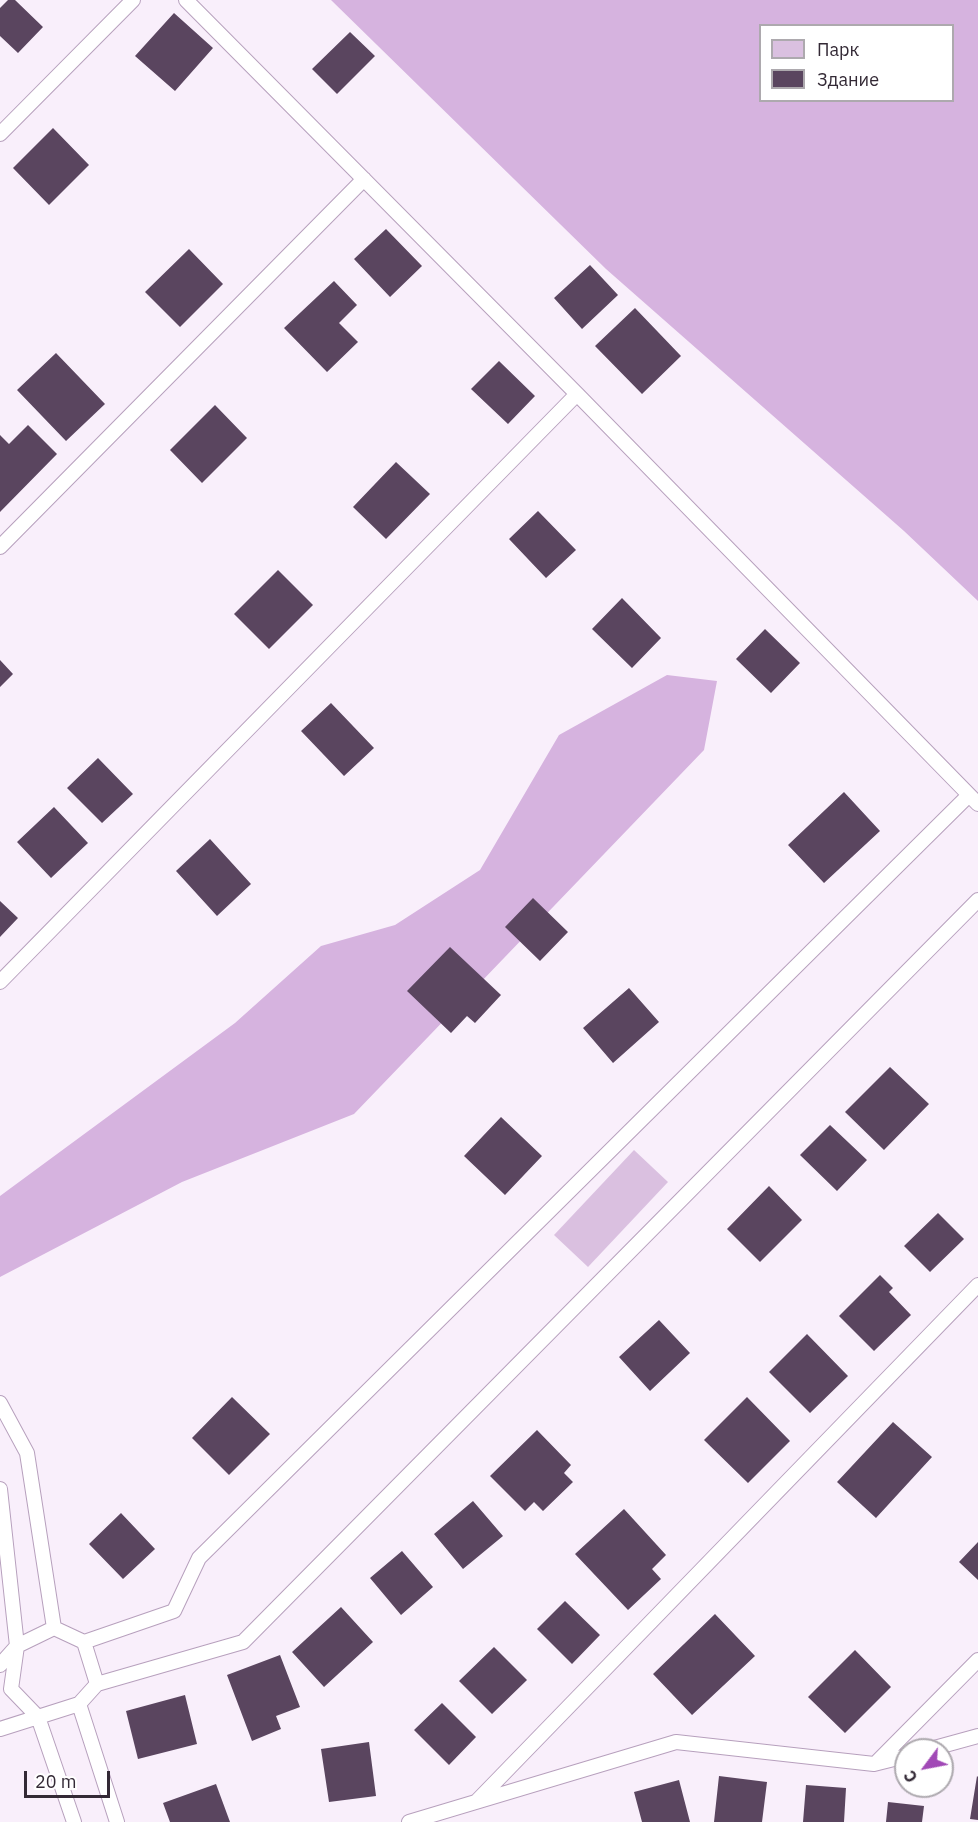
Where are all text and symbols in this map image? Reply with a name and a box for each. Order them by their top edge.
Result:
legend [759,24,954,102]
text: Парк [817,38,859,61]
text: Здание [817,68,879,91]
north arrow [894,1738,954,1798]
scale bar [27,1759,112,1797]
text: С [899,1767,922,1786]
text: 20 m [35,1770,77,1793]

